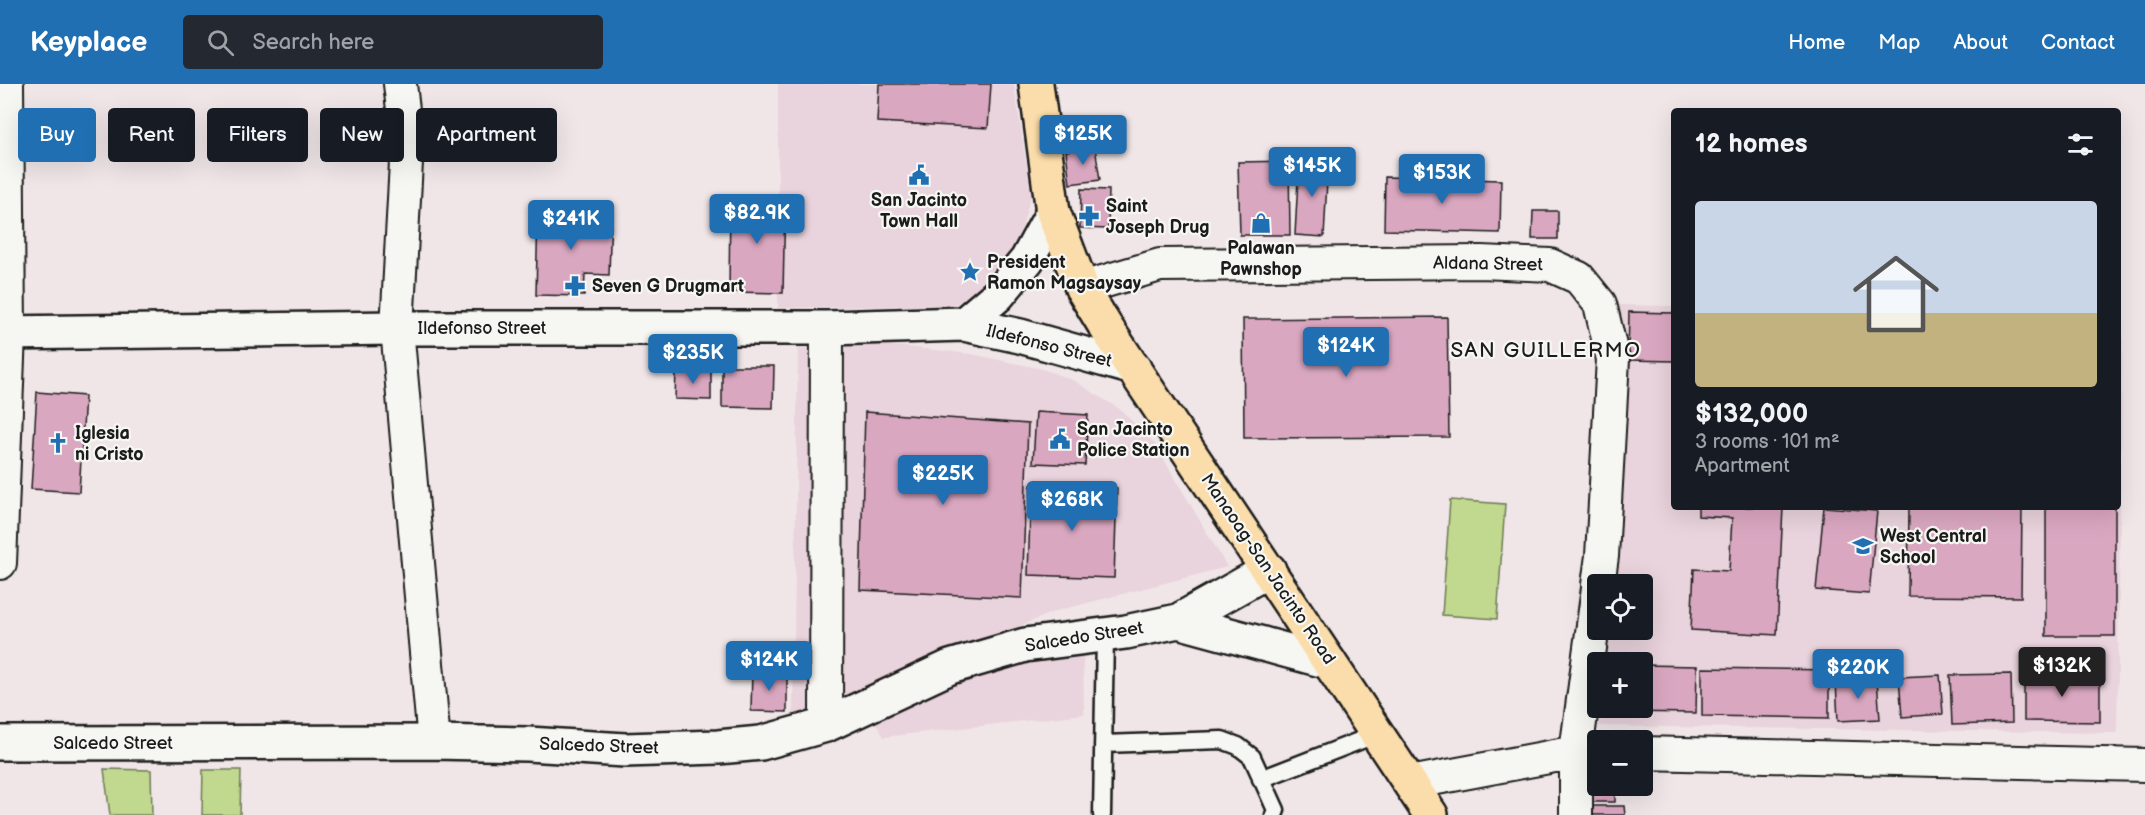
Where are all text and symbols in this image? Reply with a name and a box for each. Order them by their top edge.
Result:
search box [183,15,603,69]
text: Keyplace [30,26,147,59]
icon: search [204,26,237,59]
text: Search here [252,29,374,56]
text: Home [1788,30,1845,55]
text: Map [1878,30,1920,55]
text: About [1953,30,2008,55]
text: Contact [2041,30,2115,55]
chip: Buy [18,108,96,162]
chip: Rent [108,108,195,162]
chip: Filters [207,108,308,162]
chip: New [320,108,404,162]
chip: Apartment [416,108,557,162]
pin: $125K [1041,115,1125,166]
text: $125K [1054,122,1112,146]
icon: filters [2064,128,2097,161]
text: 12 homes [1695,129,1807,160]
pin: $145K [1270,147,1354,198]
text: $145K [1283,154,1341,178]
pin: $153K [1400,154,1484,205]
text: $153K [1413,161,1471,185]
public building icon: San Jacinto Town Hall [907,163,931,187]
place label: San Jacinto Town Hall [871,190,967,232]
pin: $82.9K [708,194,806,245]
place label: Saint Joseph Drug [1106,196,1209,238]
pin: $241K [529,200,613,251]
text: $82.9K [724,201,790,225]
pharmacy icon: Saint Joseph Drug [1077,204,1101,228]
text: $241K [542,207,600,231]
shop icon: Palawan Pawnshop [1249,211,1273,235]
place label: Palawan Pawnshop [1220,238,1302,280]
icon: home [1842,240,1950,348]
place label: President Ramon Magsaysay [987,252,1142,294]
street label: Aldana Street [1433,253,1543,275]
place icon: President Ramon Magsaysay [958,260,982,284]
pharmacy icon: Seven G Drugmart [563,274,587,298]
place label: Seven G Drugmart [592,276,744,297]
street label: Ildefonso Street [418,318,547,339]
street label: Ildefonso Street [984,320,1114,372]
pin: $124K [1304,327,1388,378]
pin: $235K [651,334,735,385]
text: $124K [1317,334,1375,358]
district label: SAN GUILLERMO [1450,338,1642,363]
text: $235K [662,341,724,365]
text: $132,000 [1695,399,1808,430]
place label: San Jacinto Police Station [1077,419,1189,461]
place label: Iglesia ni Cristo [75,423,144,465]
public building icon: San Jacinto Police Station [1048,427,1072,451]
text: 3 rooms · 101 m² [1695,430,1840,454]
church icon: Iglesia ni Cristo [46,431,70,455]
text: Apartment [1695,454,1790,478]
pin: $225K [901,455,985,506]
text: $225K [912,462,974,486]
street label: Manaoag-San Jacinto Road [1196,470,1340,668]
pin: $268K [1030,481,1114,532]
text: $268K [1041,488,1103,512]
place label: West Central School [1880,526,1987,568]
school or university icon: West Central School [1851,534,1875,558]
map controls [1587,574,1653,796]
button: locate [1587,574,1653,640]
street label: Salcedo Street [1023,617,1145,657]
pin: $124K [727,641,811,692]
pin: $132K [2020,647,2104,698]
text: $124K [740,648,798,672]
pin: $220K [1816,649,1900,700]
button: + [1587,652,1653,718]
text: $132K [2033,654,2091,678]
text: $220K [1827,656,1889,680]
button: − [1587,730,1653,796]
street label: Salcedo Street [53,733,173,754]
street label: Salcedo Street [539,733,660,759]

